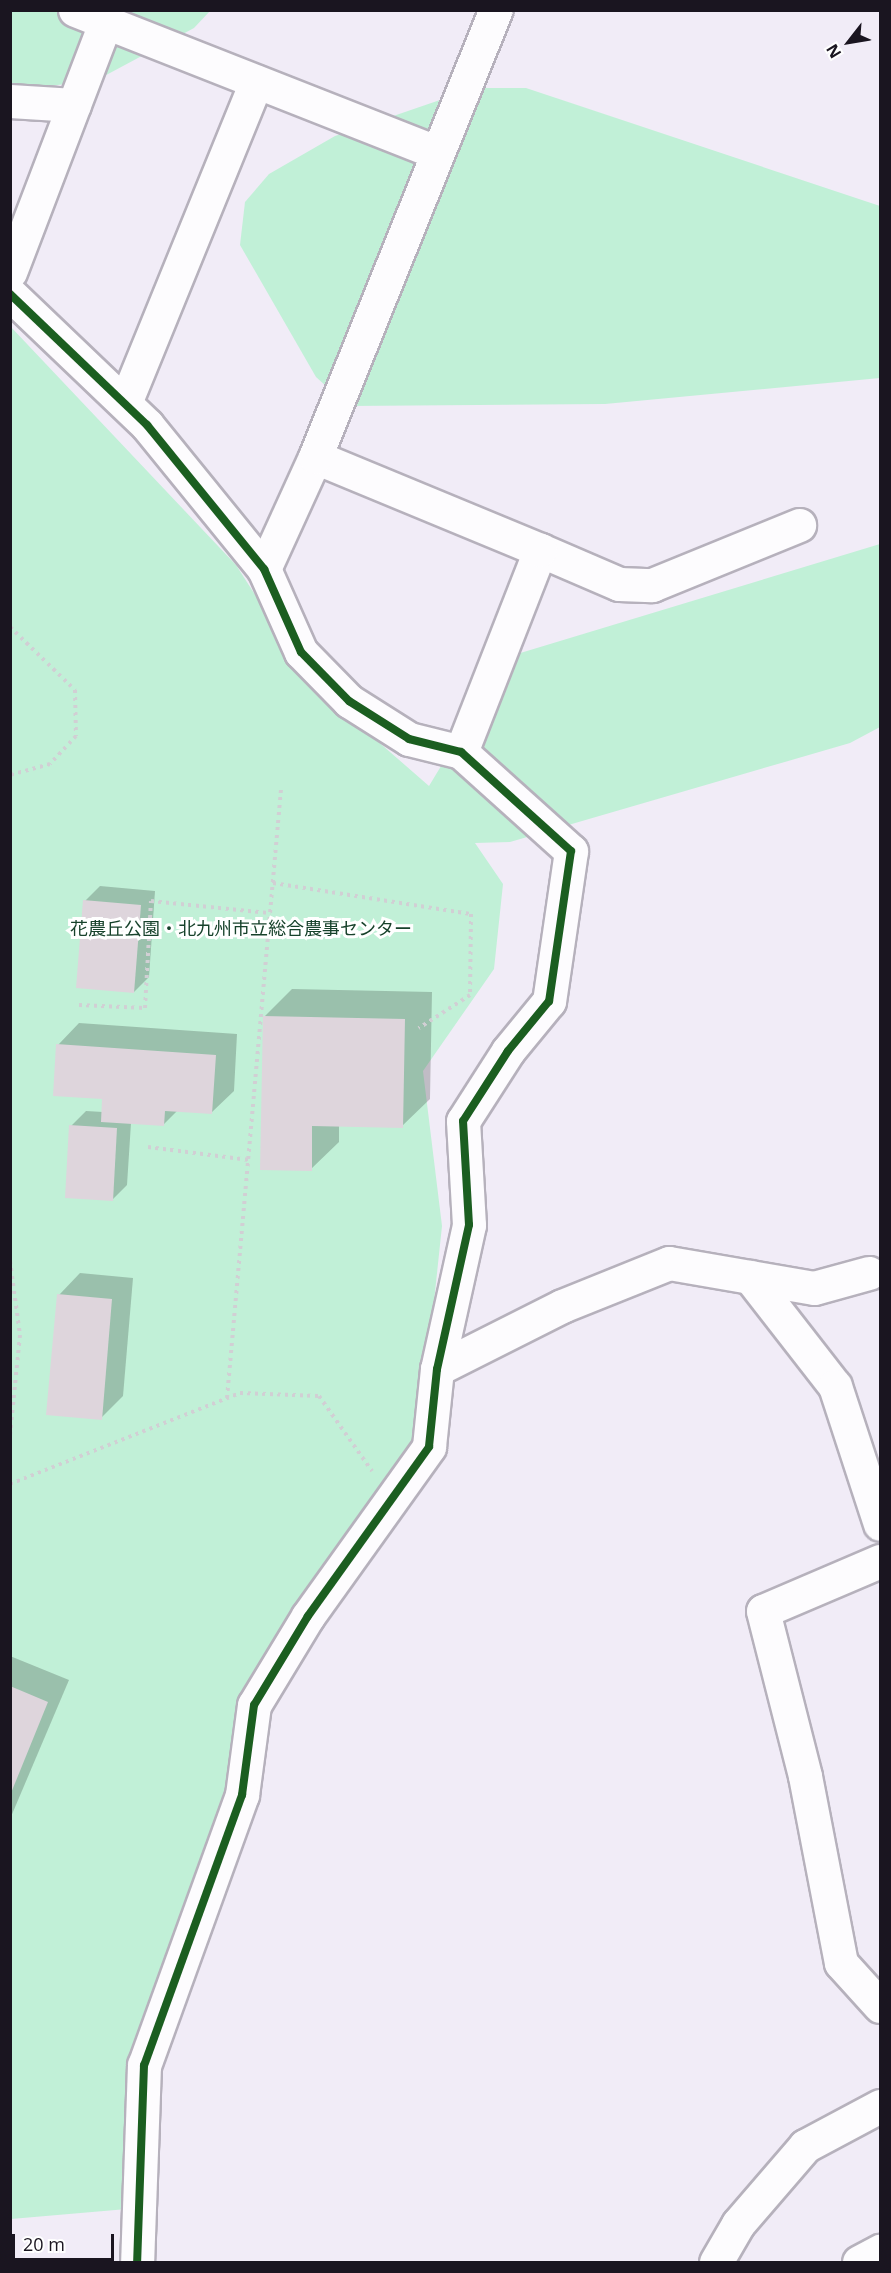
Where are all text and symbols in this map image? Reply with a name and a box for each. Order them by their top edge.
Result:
north arrow [819,12,879,72]
text: N [821,40,846,63]
park label: 花農丘公園・北九州市立総合農事センター [70,917,412,939]
scale bar [15,2222,117,2260]
text: 20 m [23,2232,65,2256]

